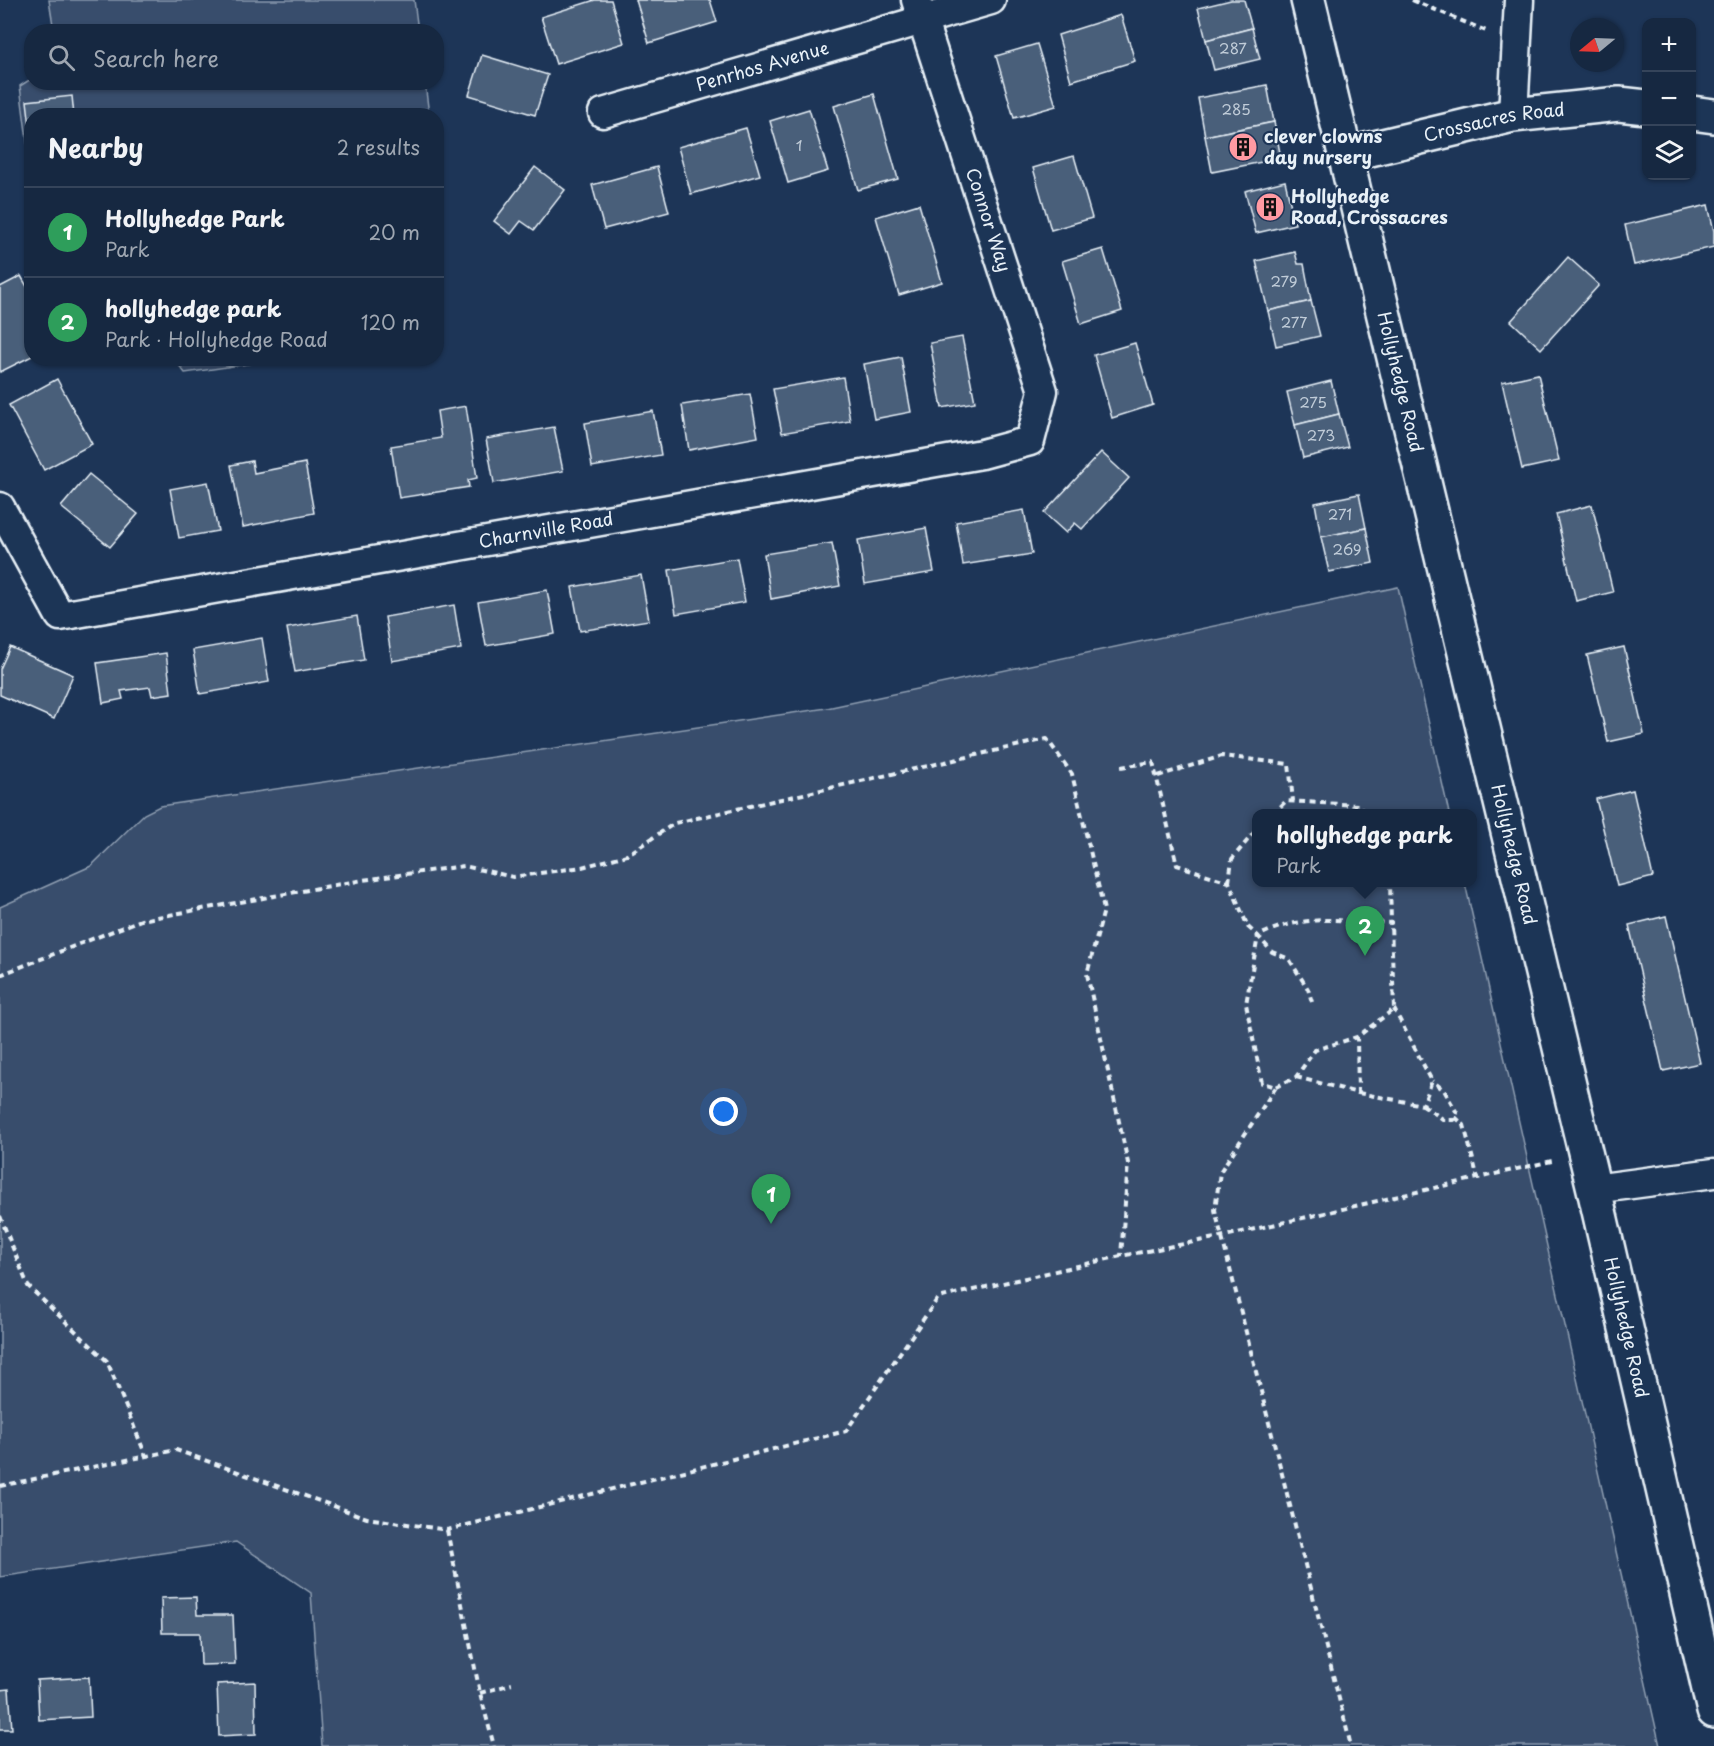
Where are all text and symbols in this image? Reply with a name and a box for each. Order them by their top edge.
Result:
north arrow [1570,18,1624,72]
map controls [1642,18,1696,180]
button: + [1642,18,1696,72]
search box [24,24,444,90]
street label: Penrhos Avenue [692,33,832,97]
house number: 287 [1219,36,1247,59]
icon: search [45,41,78,74]
text: Search here [93,41,219,74]
button: − [1642,72,1696,126]
street label: Crossacres Road [1421,95,1566,148]
house number: 285 [1221,97,1251,120]
place label: clever clowns day nursery [1264,122,1383,170]
button: layers [1642,126,1696,180]
text: Nearby [48,128,143,167]
building icon: clever clowns day nursery [1227,131,1259,163]
text: 2 results [337,132,420,162]
house number: 1 [796,133,802,156]
street label: Connor Way [960,164,1019,275]
place label: Hollyhedge Road, Crossacres [1291,182,1448,230]
building icon: Hollyhedge Road, Crossacres [1254,191,1286,223]
text: Hollyhedge Park [105,201,285,234]
text: 1 [63,217,72,247]
text: 20 m [368,217,420,247]
text: Park [105,234,150,264]
house number: 279 [1270,269,1298,292]
text: hollyhedge park [105,291,281,324]
text: 2 [60,307,75,337]
text: 120 m [361,307,420,337]
street label: Hollyhedge Road [1371,309,1431,455]
house number: 277 [1281,310,1307,333]
text: Park · Hollyhedge Road [105,324,328,354]
house number: 275 [1299,390,1327,413]
house number: 273 [1307,423,1335,446]
house number: 271 [1328,502,1352,525]
street label: Charnville Road [476,504,615,554]
house number: 269 [1333,537,1361,560]
street label: Hollyhedge Road [1485,781,1545,927]
popup [1252,809,1477,887]
text: hollyhedge park [1276,817,1453,850]
text: Park [1276,850,1321,880]
pin: 2 [1346,906,1384,956]
your location [709,1097,738,1126]
pin: 1 [752,1174,790,1224]
street label: Hollyhedge Road [1598,1254,1657,1400]

